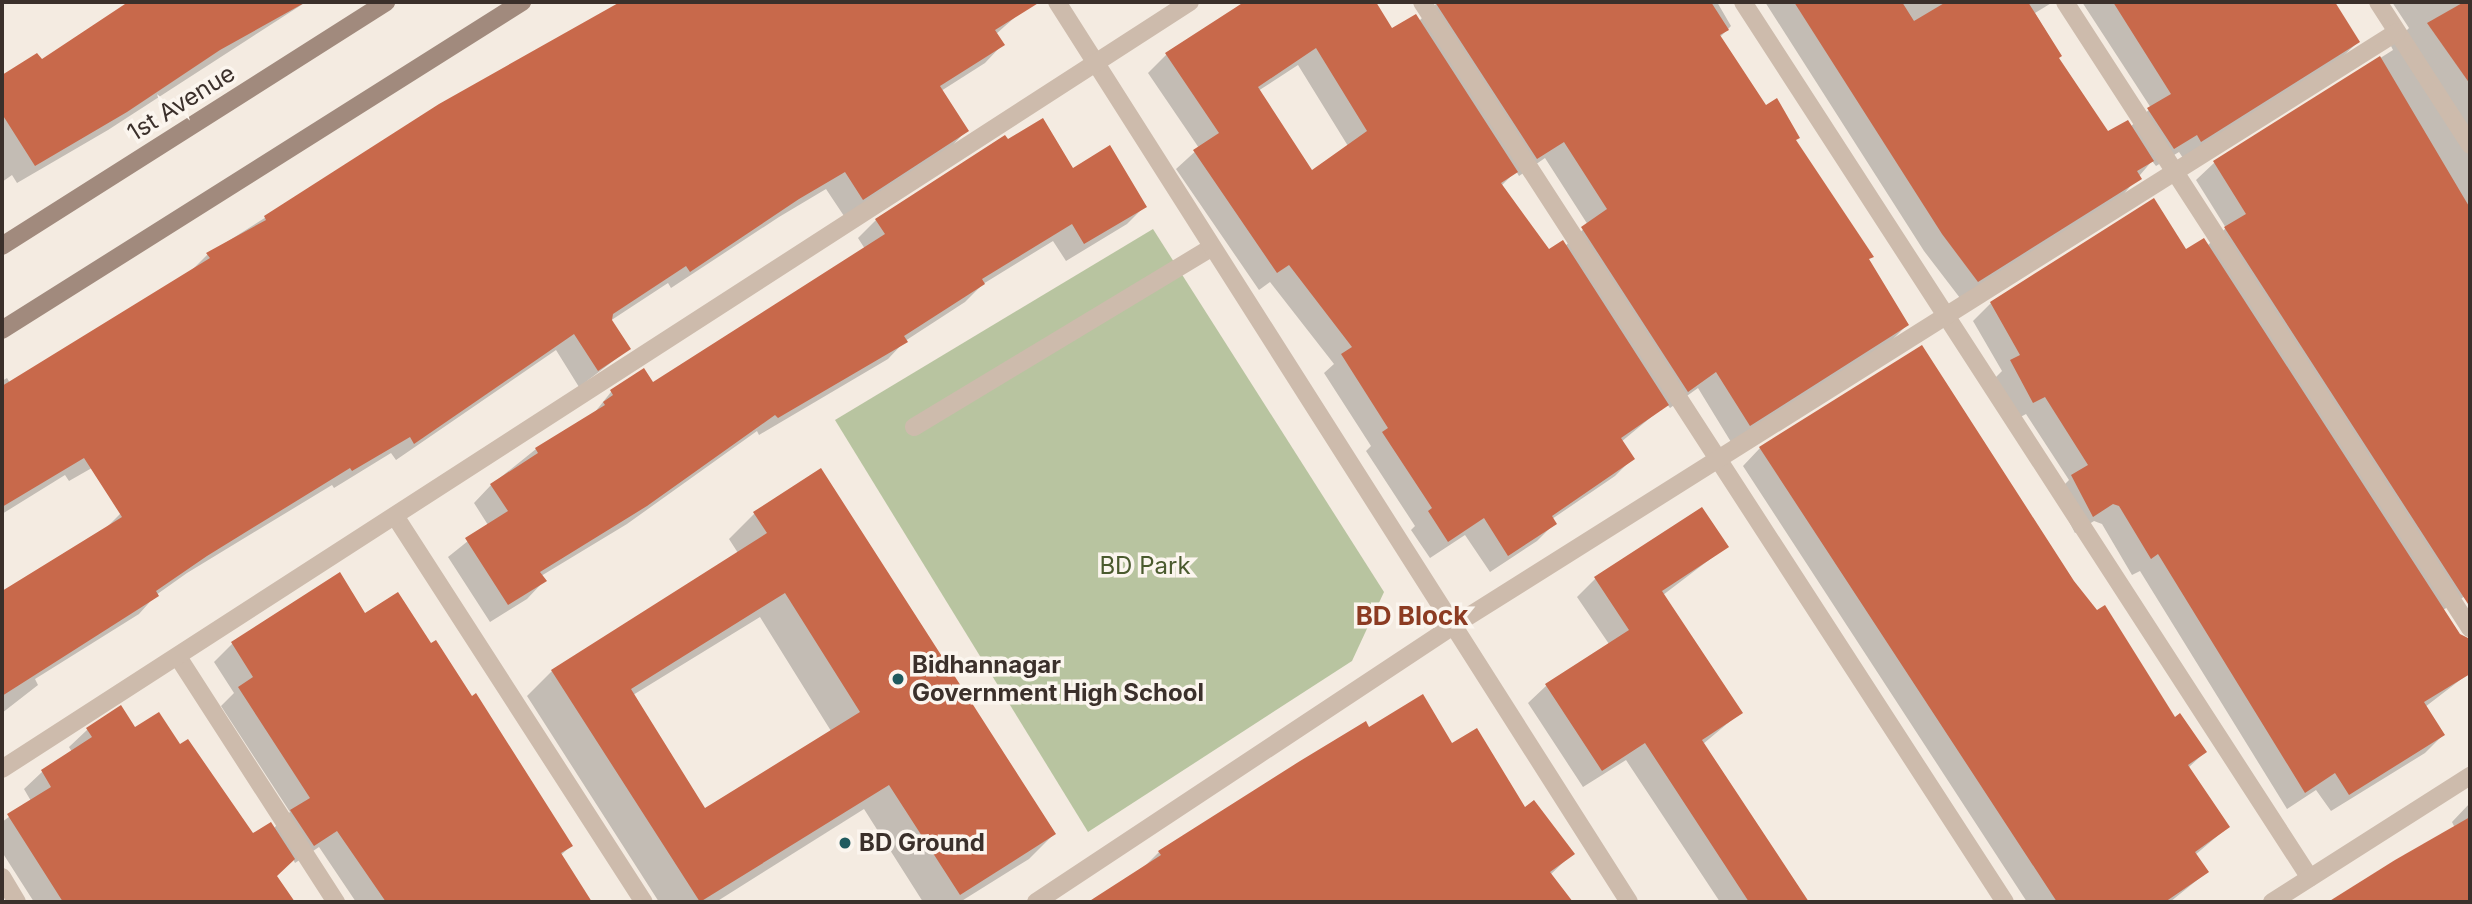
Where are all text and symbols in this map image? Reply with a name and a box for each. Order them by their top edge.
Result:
street label: 1st Avenue [122,59,240,147]
park label: BD Park [1099,552,1191,580]
district label: BD Block [1356,600,1468,632]
place label: Bidhannagar Government High School [912,651,1204,707]
marker: Bidhannagar Government High School [890,671,906,687]
place label: BD Ground [859,829,985,857]
marker: BD Ground [837,835,853,851]

